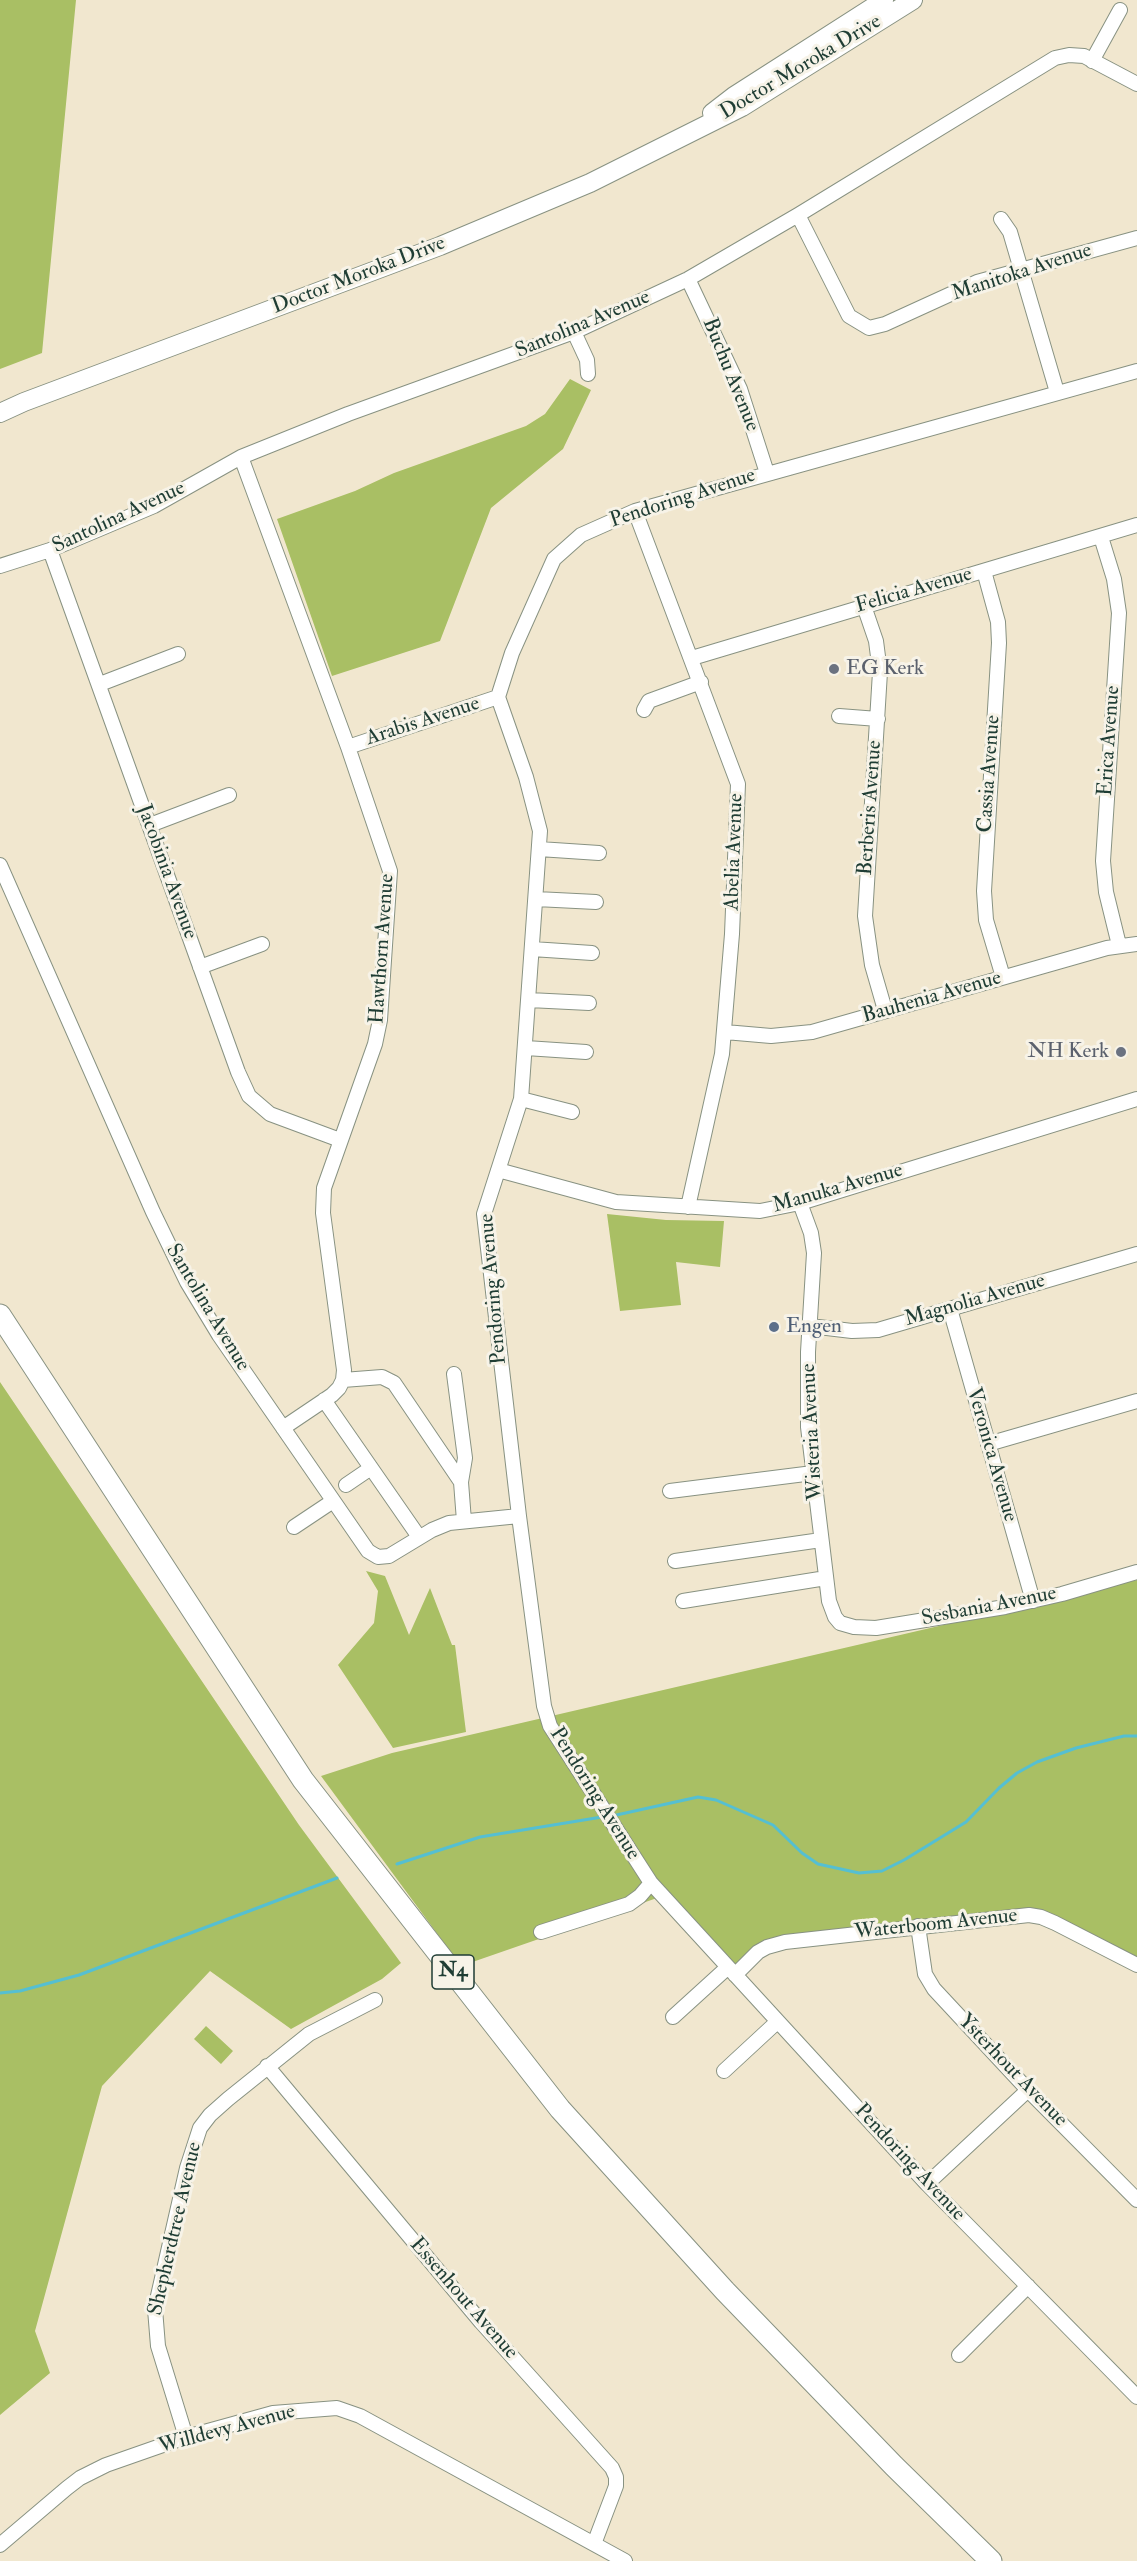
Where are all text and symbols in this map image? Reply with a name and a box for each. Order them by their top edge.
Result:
street label: Doctor Moroka Drive [716,10,886,126]
street label: Doctor Moroka Drive [269,231,449,321]
street label: Manitoka Avenue [949,239,1095,307]
street label: Santolina Avenue [512,285,654,365]
street label: Buchu Avenue [696,315,764,435]
street label: Pendoring Avenue [607,464,759,534]
street label: Santolina Avenue [49,476,189,560]
street label: Felicia Avenue [853,562,975,620]
place label: EG Kerk [846,656,924,682]
marker: EG Kerk [827,662,841,676]
street label: Erica Avenue [1094,685,1126,797]
street label: Arabis Avenue [363,692,483,752]
street label: Cassia Avenue [973,714,1007,834]
street label: Berberis Avenue [854,740,888,876]
street label: Abelia Avenue [720,793,750,911]
street label: Jacobinia Avenue [130,801,202,943]
street label: Hawthorn Avenue [365,873,401,1025]
street label: Bauhenia Avenue [860,966,1004,1030]
place label: NH Kerk [1028,1039,1109,1065]
marker: NH Kerk [1114,1045,1128,1059]
street label: Manuka Avenue [770,1158,906,1220]
street label: Pendoring Avenue [475,1212,513,1366]
street label: Santolina Avenue [159,1240,255,1376]
street label: Magnolia Avenue [902,1269,1048,1333]
place label: Engen [786,1314,842,1340]
marker: Engen [767,1320,781,1334]
street label: Wisteria Avenue [797,1363,829,1501]
street label: Veronica Avenue [960,1385,1022,1525]
street label: Sesbania Avenue [919,1582,1059,1632]
street label: Pendoring Avenue [543,1723,645,1865]
street label: Waterboom Avenue [853,1904,1019,1946]
road number: N4 [432,1955,474,1989]
street label: Ysterhout Avenue [952,2009,1072,2133]
street label: Pendoring Avenue [848,2099,970,2227]
street label: Shepherdtree Avenue [144,2140,208,2318]
street label: Essenhout Avenue [403,2233,523,2365]
street label: Willdevy Avenue [156,2400,298,2460]

